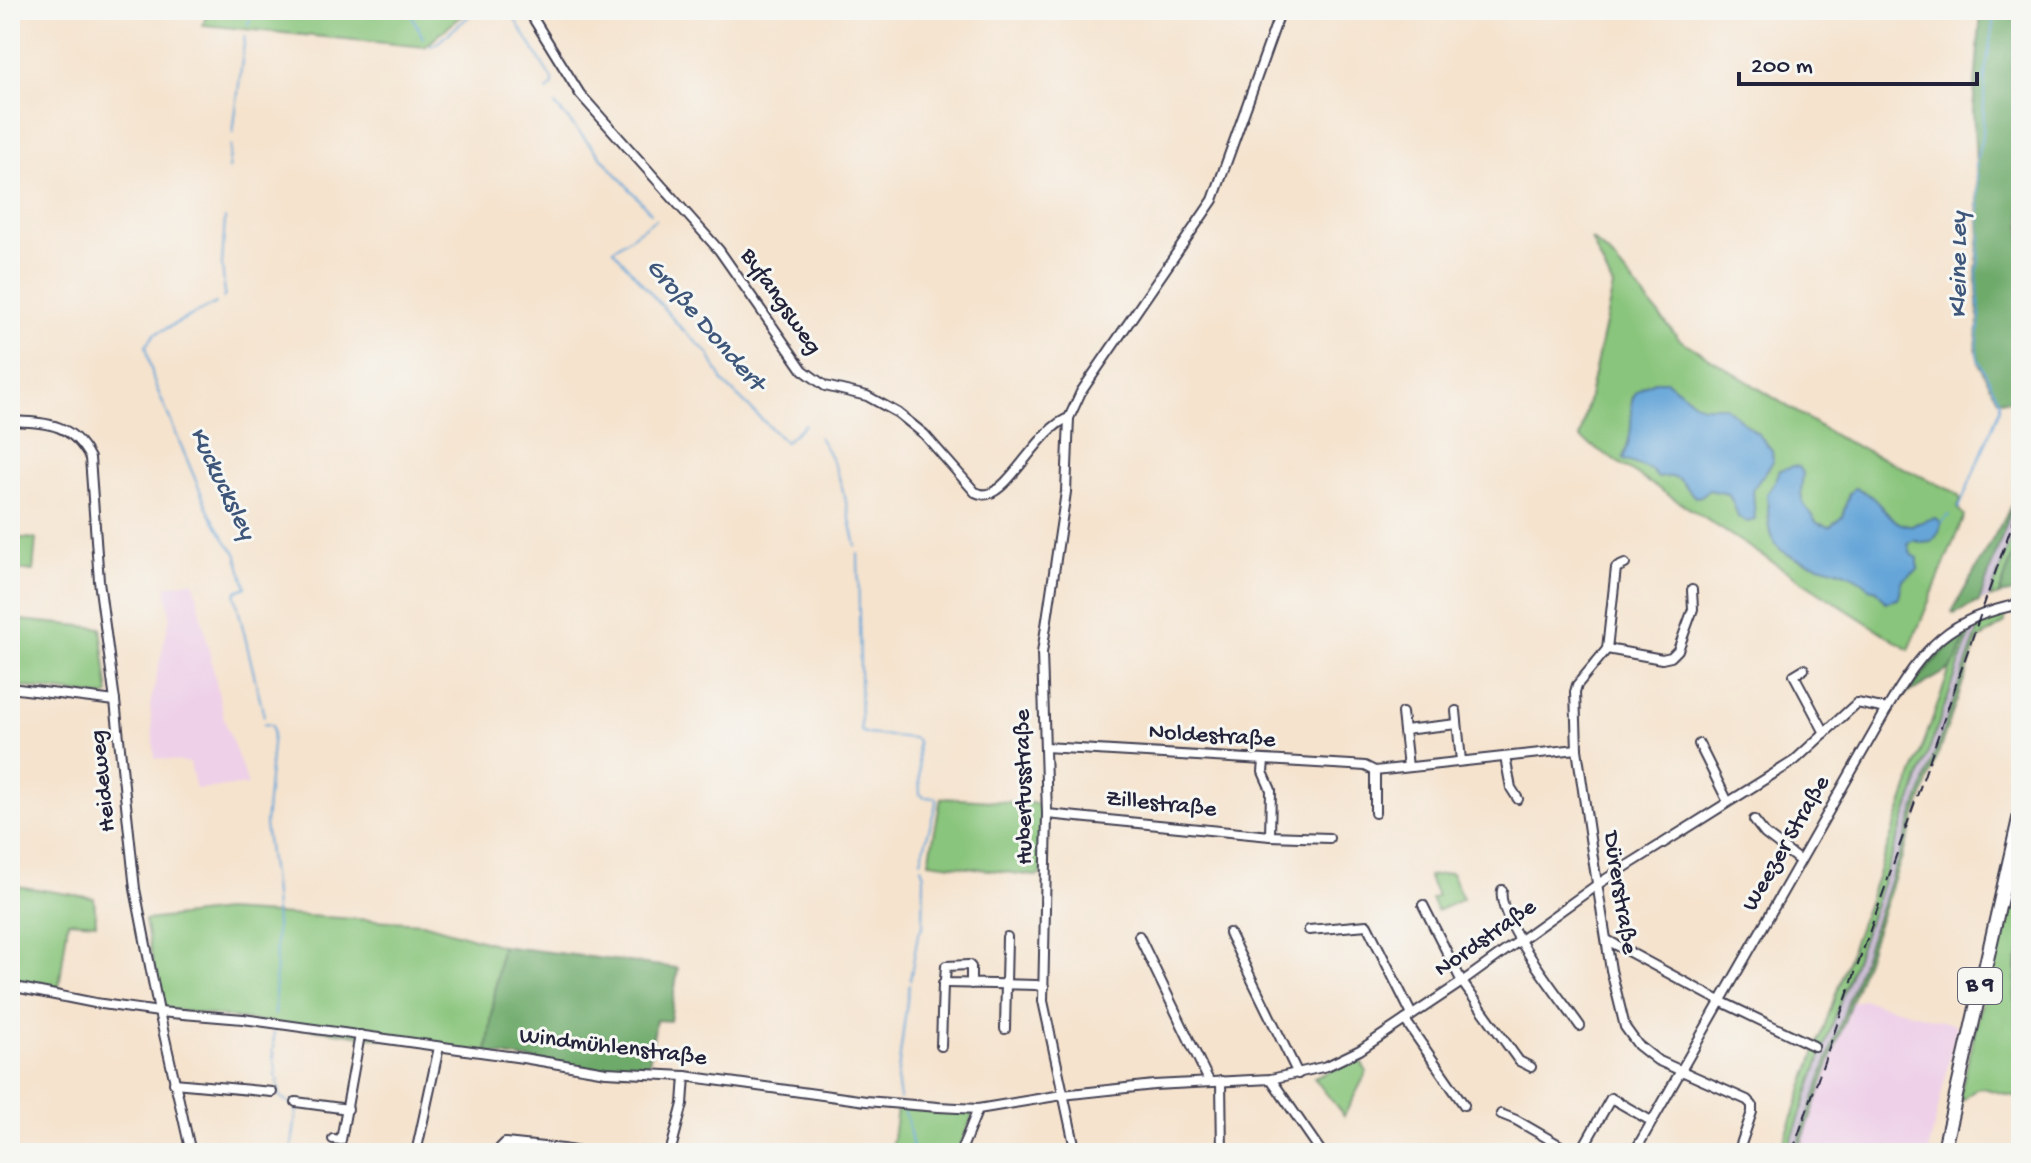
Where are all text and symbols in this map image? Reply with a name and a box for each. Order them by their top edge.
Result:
scale bar [1739,36,1977,86]
text: 200 m [1751,53,1813,82]
water label: Kleine Ley [1945,209,1976,318]
street label: Byfangsweg [732,242,827,361]
water label: Große Dondert [638,253,773,402]
water label: Kuckucksley [181,423,262,547]
street label: Hubertusstraße [1009,708,1041,865]
street label: Noldestraße [1147,718,1277,756]
street label: Heideweg [84,729,124,833]
street label: Weezer Straße [1736,770,1838,917]
street label: Zillestraße [1104,785,1218,825]
street label: Dürerstraße [1595,828,1643,957]
street label: Nordstraße [1429,893,1543,985]
road number: B 9 [1958,968,2002,1004]
street label: Windmühlenstraße [518,1022,709,1074]

